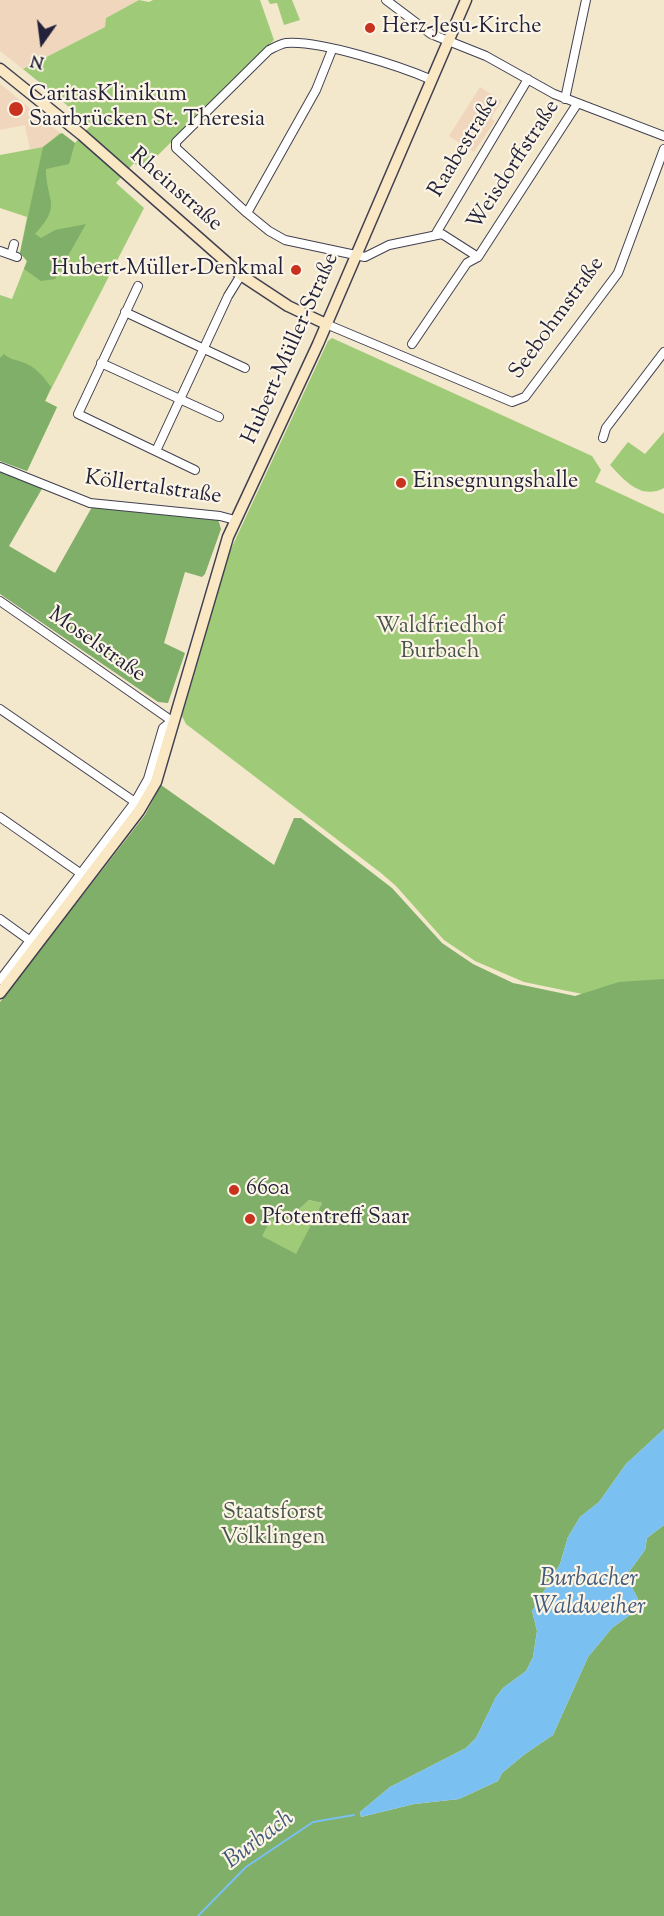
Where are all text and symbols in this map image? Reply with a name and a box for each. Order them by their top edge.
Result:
north arrow [12,12,72,72]
place label: Herz-Jesu-Kirche [382,15,542,41]
marker: Herz-Jesu-Kirche [363,21,377,35]
text: N [29,47,47,73]
place label: CaritasKlinikum Saarbrücken St. Theresia [29,83,265,134]
street label: Raabestraße [424,91,506,203]
street label: Weisdorffstraße [463,96,567,236]
marker: CaritasKlinikum Saarbrücken St. Theresia [7,100,25,118]
street label: Rheinstraße [123,144,227,238]
street label: Hubert-Müller-Straße [238,249,346,449]
street label: Seebohmstraße [505,253,611,385]
place label: Hubert-Müller-Denkmal [51,257,284,283]
marker: Hubert-Müller-Denkmal [289,263,303,277]
street label: Köllertalstraße [83,466,223,512]
place label: Einsegnungshalle [413,470,578,496]
marker: Einsegnungshalle [394,476,408,490]
street label: Moselstraße [42,603,150,689]
park label: Waldfriedhof Burbach [376,615,504,666]
place label: 660a [246,1177,290,1203]
marker: 660a [227,1183,241,1197]
place label: Pfotentreff Saar [262,1206,409,1232]
marker: Pfotentreff Saar [243,1212,257,1226]
park label: Staatsforst Völklingen [221,1501,325,1552]
water label: Burbacher Waldweiher [532,1567,646,1623]
water label: Burbach [219,1805,301,1877]

